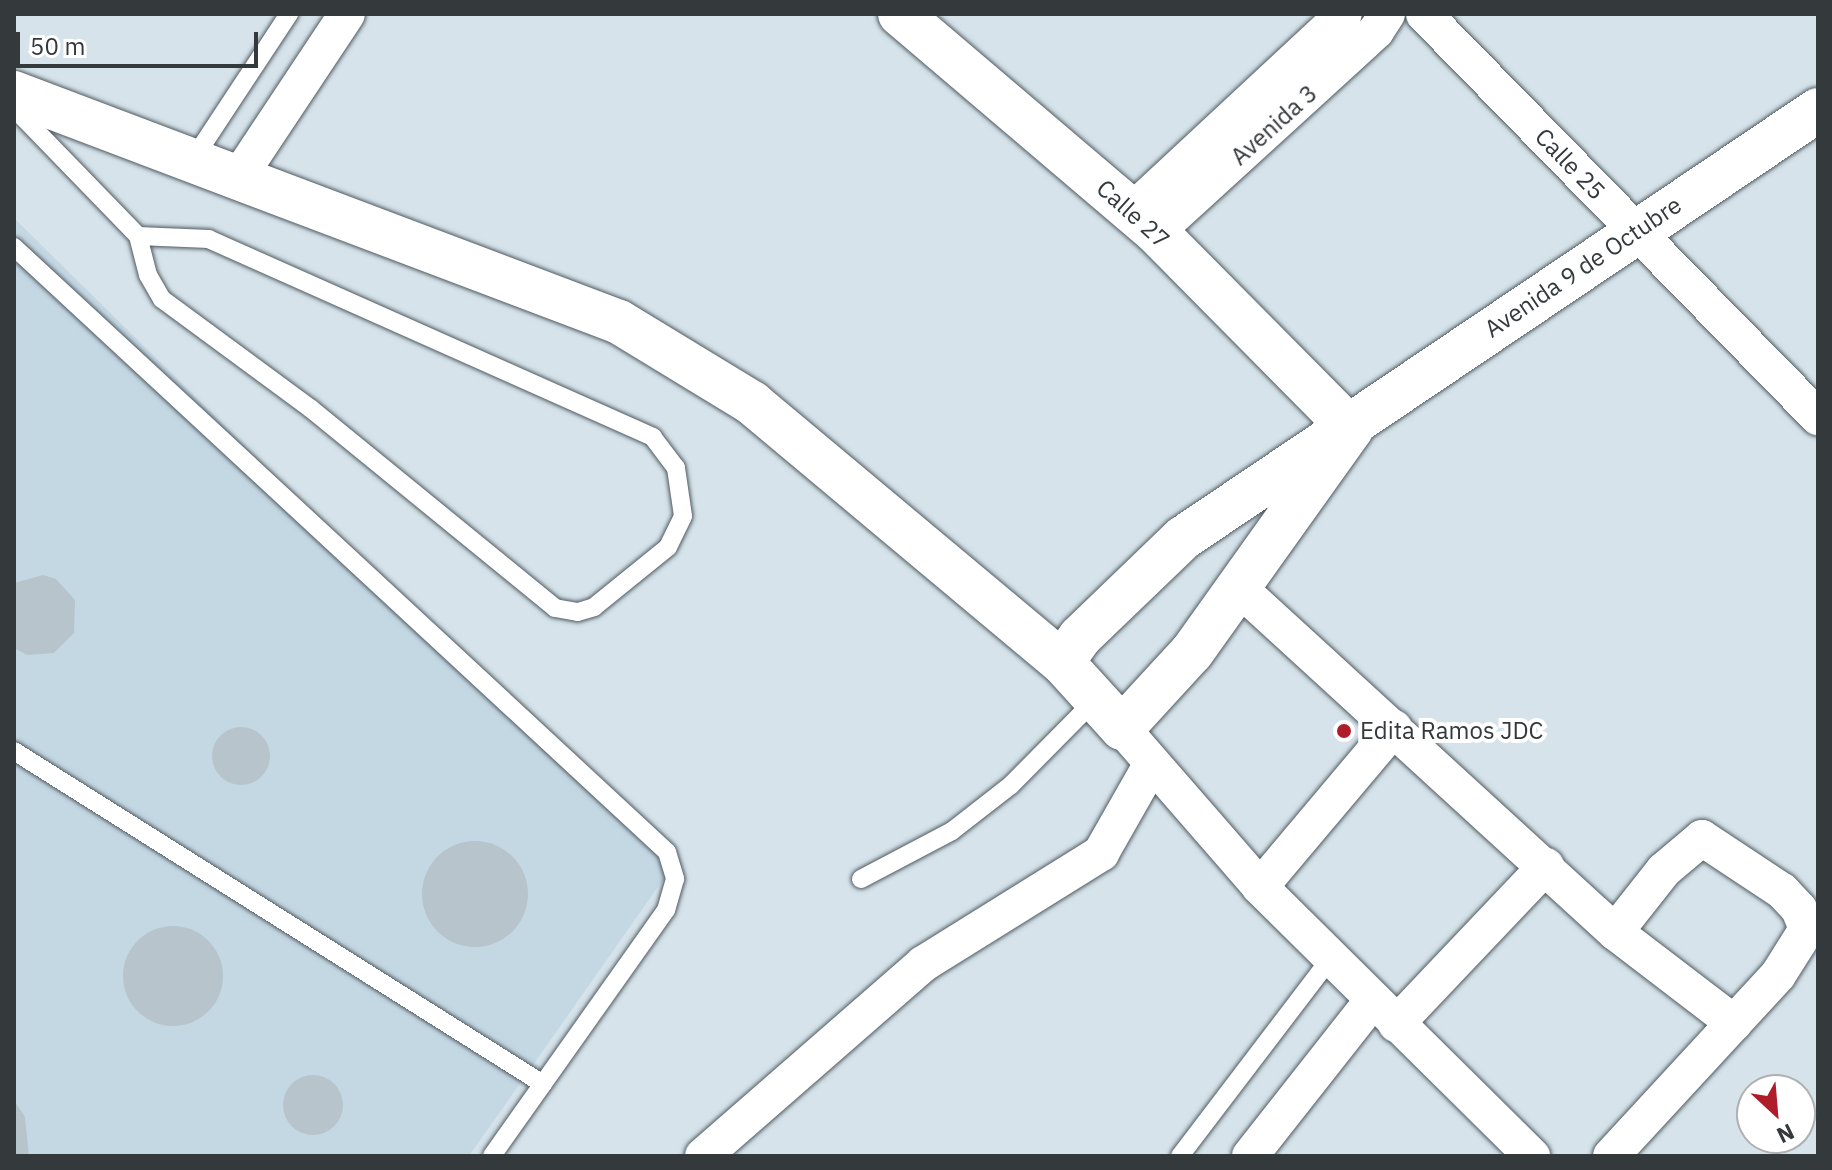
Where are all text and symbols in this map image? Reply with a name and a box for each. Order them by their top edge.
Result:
scale bar [20,16,262,66]
text: 50 m [30,30,85,62]
street label: Avenida 3 [1225,79,1323,171]
street label: Calle 25 [1529,122,1611,206]
street label: Calle 27 [1091,174,1175,254]
street label: Avenida 9 de Octubre [1479,190,1687,344]
place label: Edita Ramos JDC [1360,717,1544,745]
marker: Edita Ramos JDC [1335,722,1353,740]
north arrow [1736,1074,1816,1154]
text: N [1772,1118,1799,1151]

